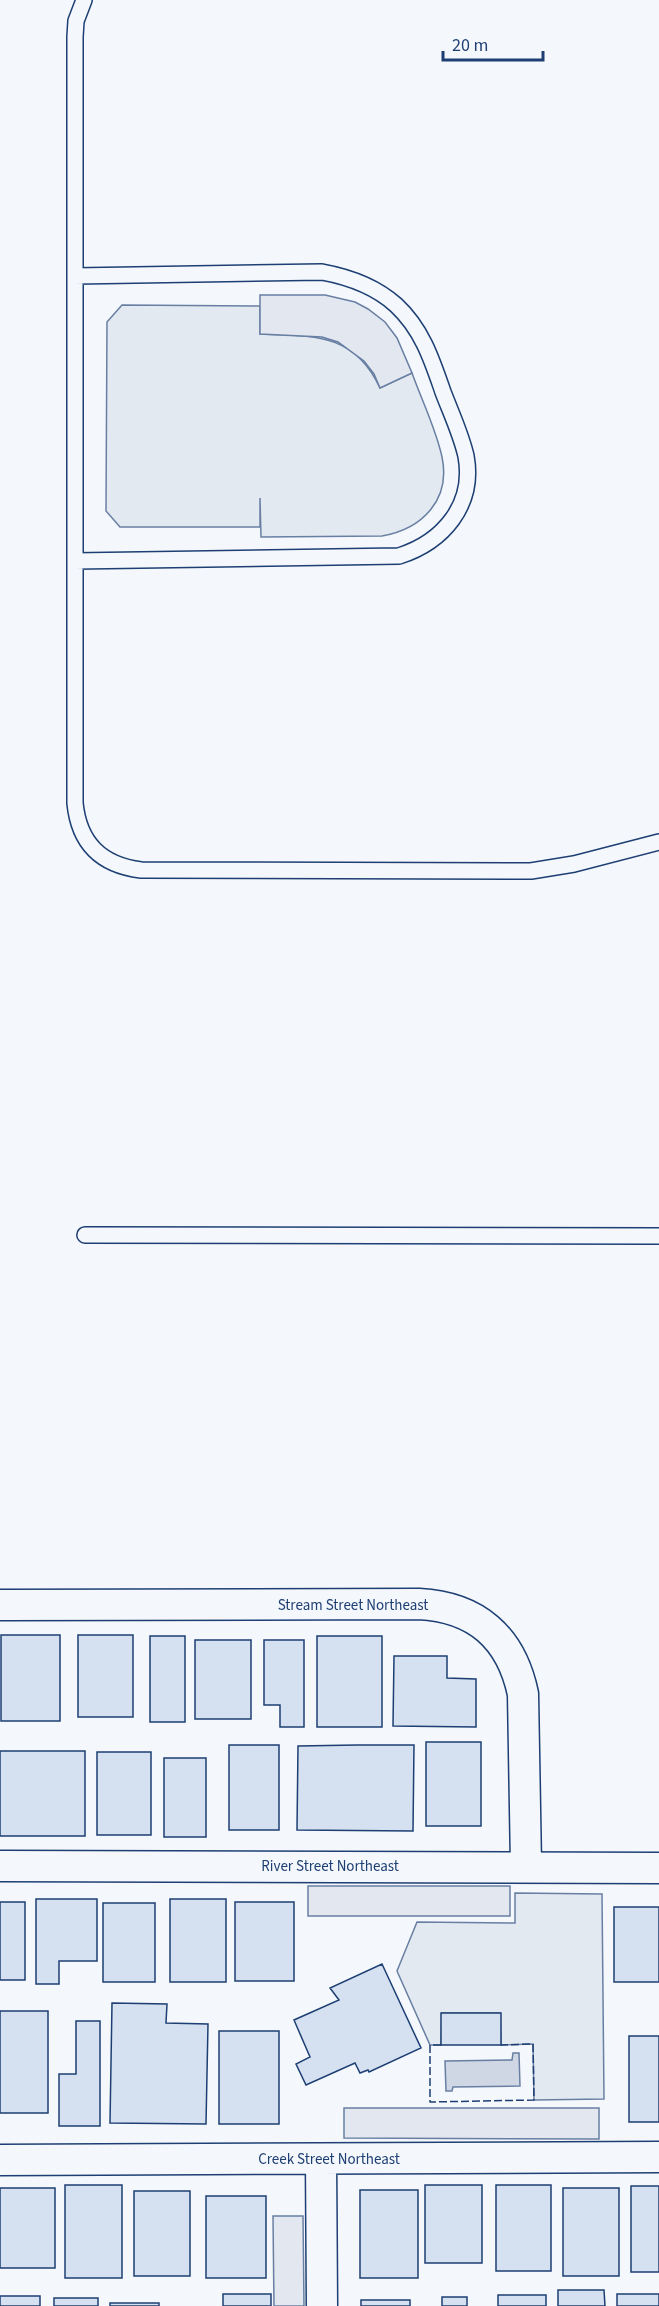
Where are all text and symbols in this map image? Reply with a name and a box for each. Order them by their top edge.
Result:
scale bar [443,24,544,62]
text: 20 m [452,33,488,58]
street label: Stream Street Northeast [278,1595,428,1616]
street label: River Street Northeast [261,1856,399,1877]
street label: Creek Street Northeast [258,2149,400,2170]

